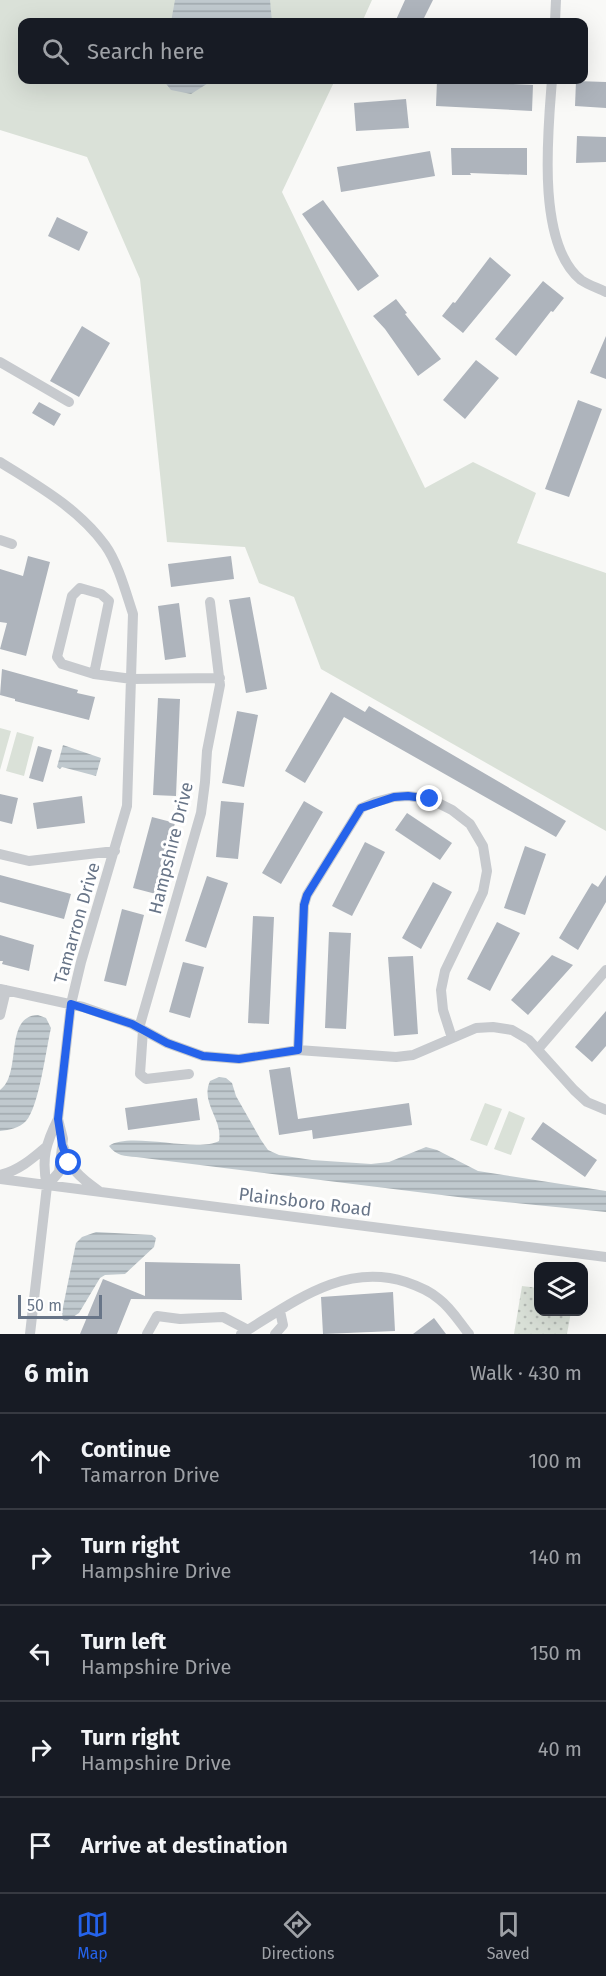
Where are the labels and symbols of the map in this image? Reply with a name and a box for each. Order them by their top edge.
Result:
street label: Hampshire Drive [144,780,198,916]
route end [416,785,442,811]
street label: Tamarron Drive [49,860,105,986]
route start [55,1149,81,1175]
street label: Plainsboro Road [237,1183,373,1221]
scale bar [18,1292,102,1320]

